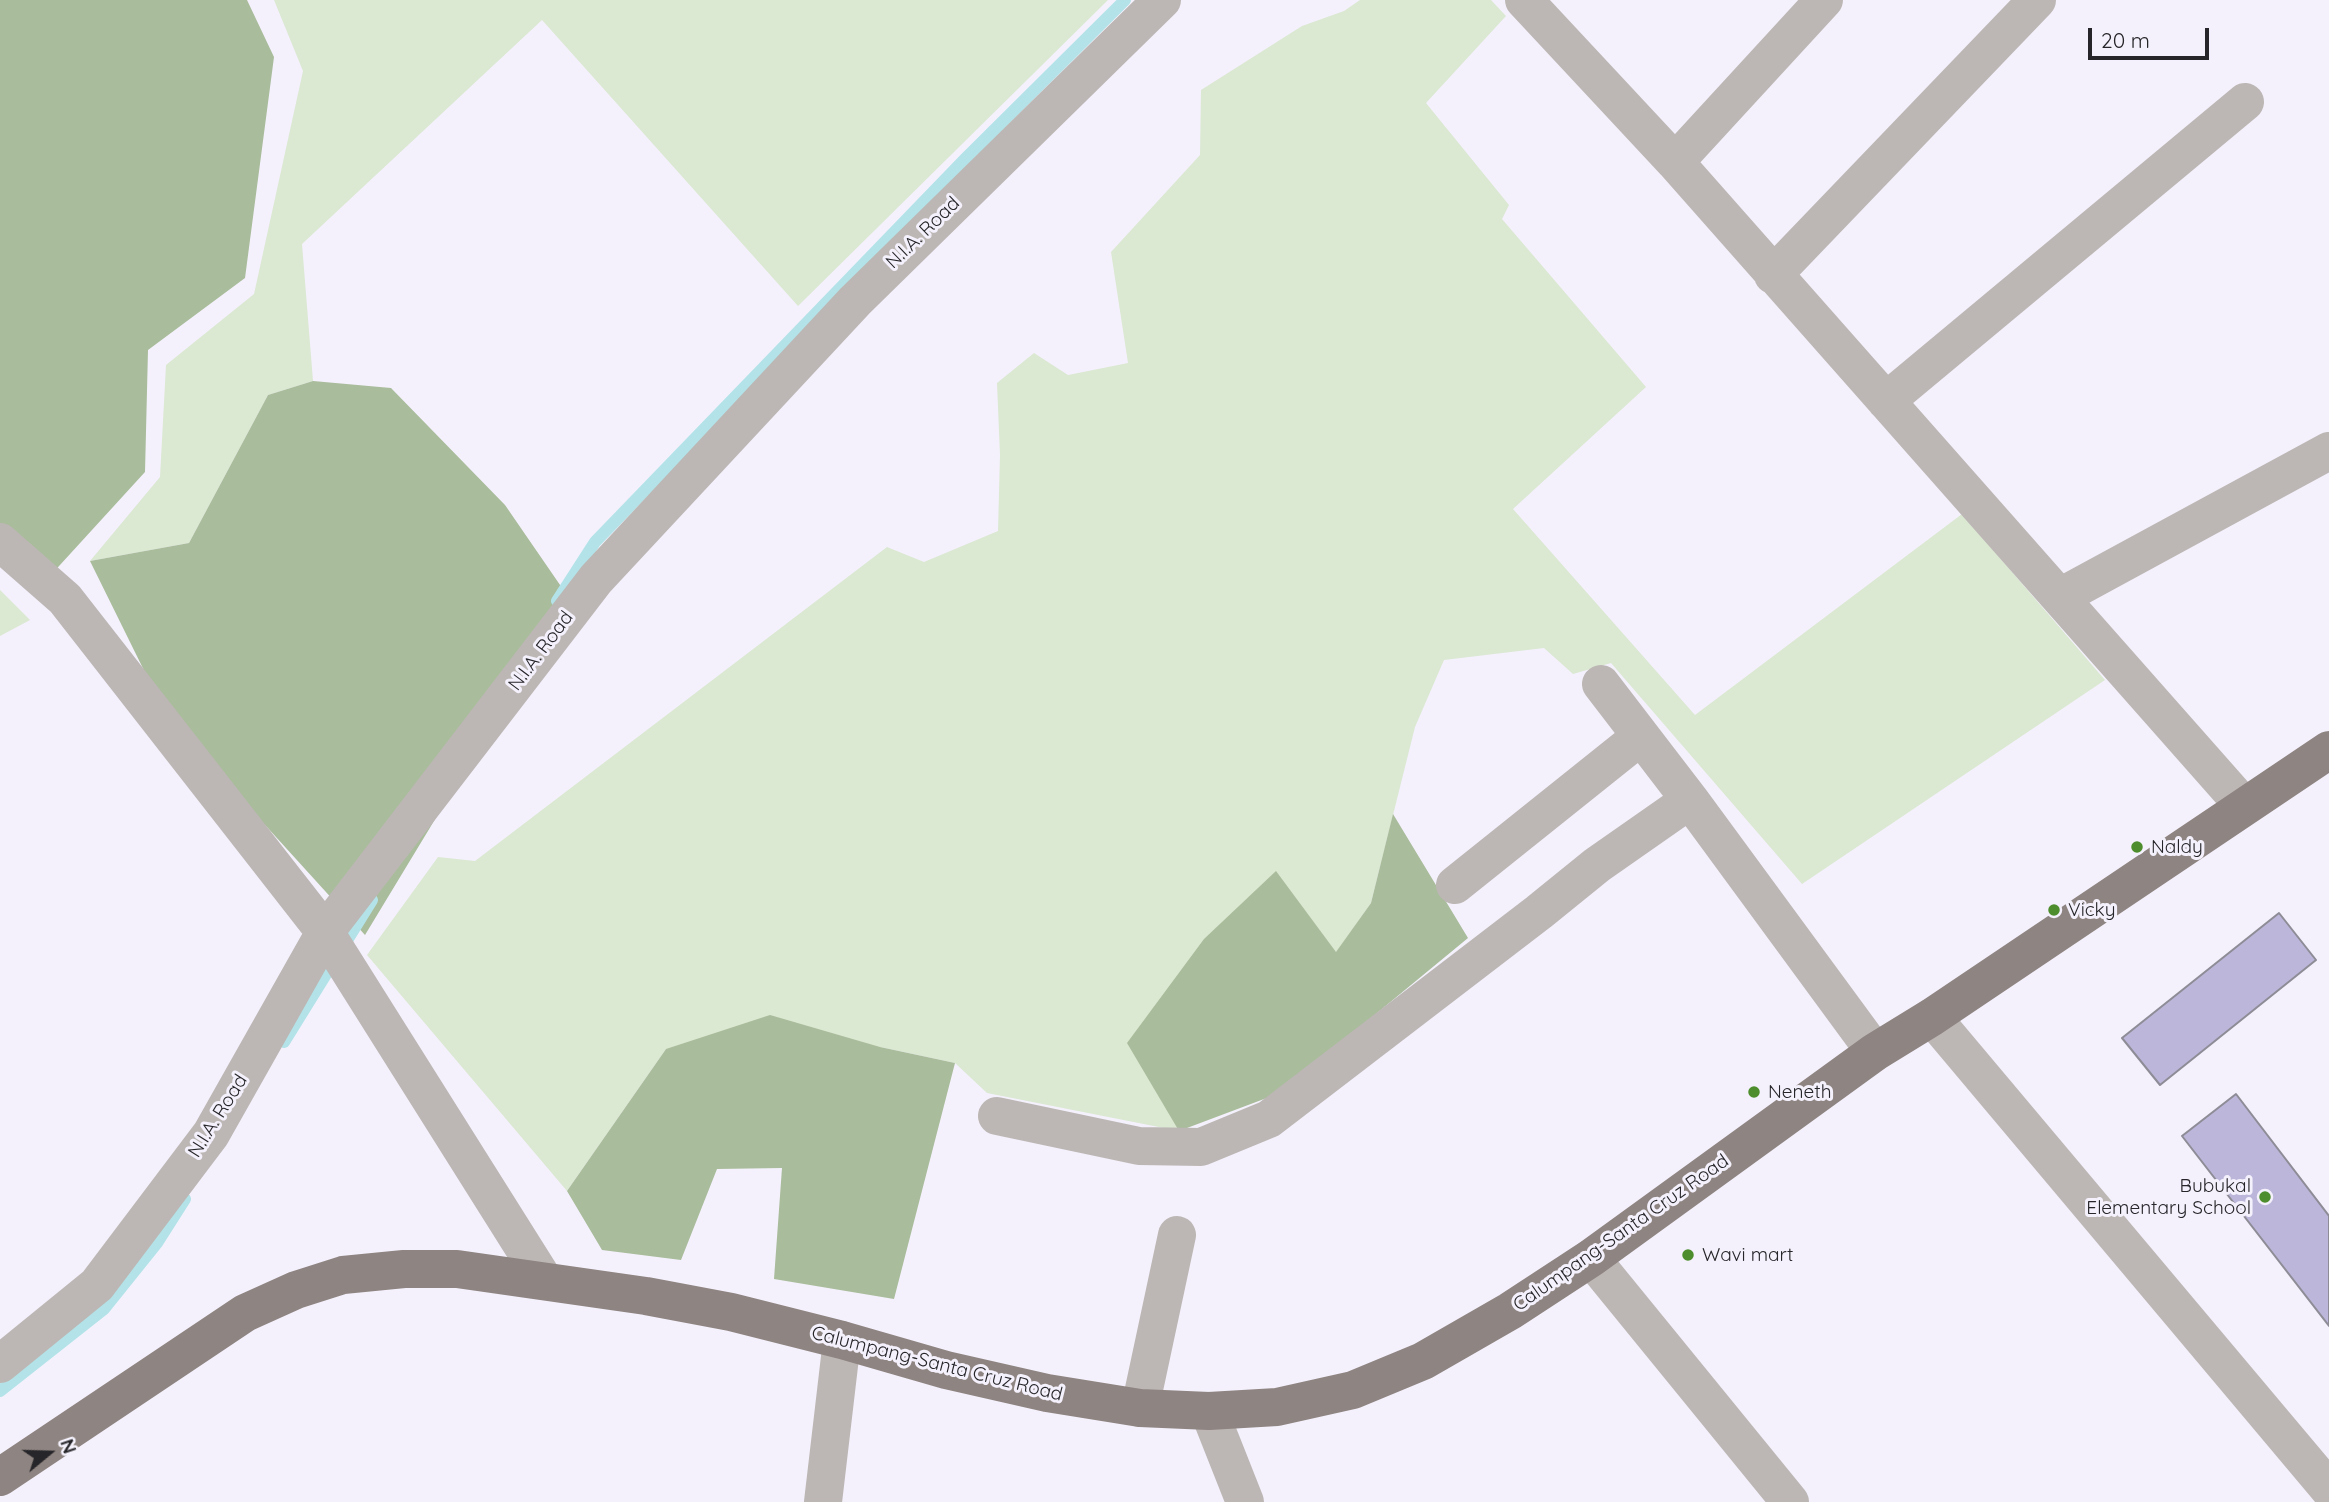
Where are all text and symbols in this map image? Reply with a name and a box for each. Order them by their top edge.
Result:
scale bar [2091,14,2212,58]
text: 20 m [2101,27,2150,53]
street label: N.I.A. Road [881,192,965,274]
street label: N.I.A. Road [504,607,578,695]
place label: Naldy [2151,836,2203,858]
marker: Naldy [2129,839,2145,855]
place label: Vicky [2068,899,2115,921]
marker: Vicky [2046,902,2062,918]
street label: N.I.A. Road [184,1070,252,1162]
place label: Neneth [1768,1081,1832,1103]
marker: Neneth [1746,1084,1762,1100]
street label: Calumpang-Santa Cruz Road [1509,1150,1733,1316]
place label: Bubukal Elementary School [2086,1175,2251,1219]
marker: Bubukal Elementary School [2257,1189,2273,1205]
place label: Wavi mart [1702,1244,1793,1266]
marker: Wavi mart [1680,1247,1696,1263]
street label: Calumpang-Santa Cruz Road [809,1322,1065,1406]
north arrow [14,1418,84,1488]
text: N [55,1436,82,1457]

